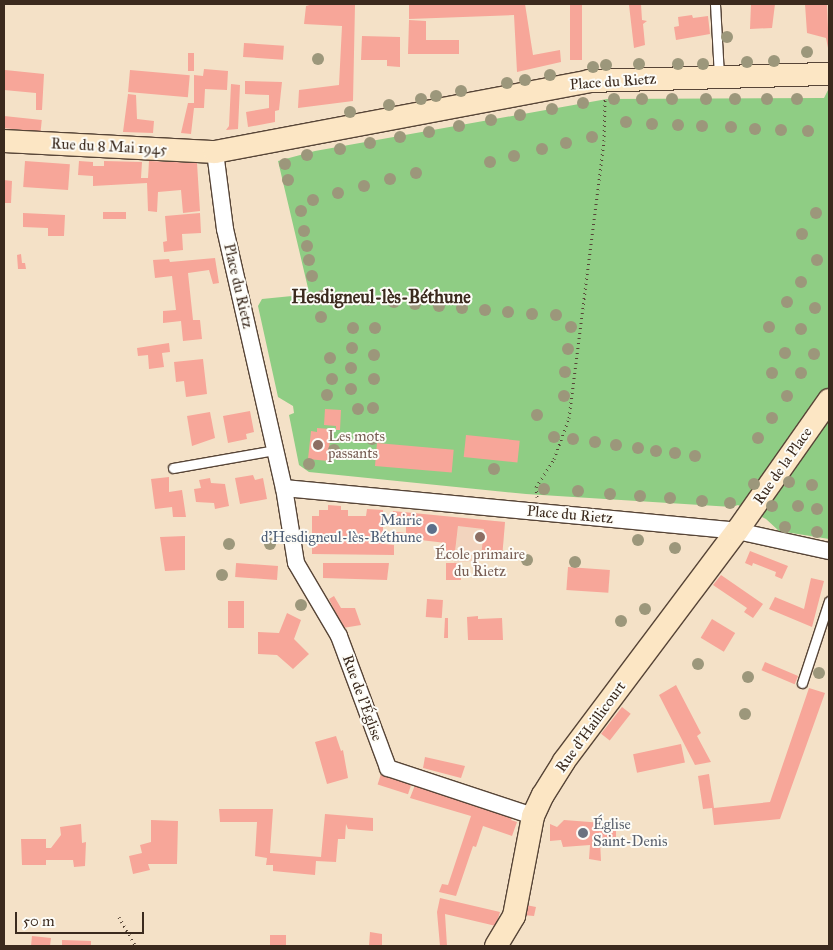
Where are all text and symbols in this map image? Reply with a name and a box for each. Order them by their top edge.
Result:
street label: Place du Rietz [569,70,657,94]
street label: Rue du 8 Mai 1945 [51,135,167,159]
street label: Place du Rietz [219,242,257,330]
district label: Hesdigneul-lès-Béthune [291,286,471,308]
street label: Rue de la Place [750,424,816,508]
place label: Les mots passants [328,427,385,462]
marker: Les mots passants [312,439,324,451]
street label: Place du Rietz [526,502,614,528]
place label: Mairie d'Hesdigneul-lès-Béthune [261,511,422,546]
marker: Mairie d'Hesdigneul-lès-Béthune [426,523,438,535]
marker: École primaire du Rietz [474,531,486,543]
place label: École primaire du Rietz [435,545,525,580]
street label: Rue de l'Église [338,652,386,744]
street label: Rue d'Haillicourt [552,678,630,776]
place label: Église Saint-Denis [593,815,667,850]
marker: Église Saint-Denis [577,827,589,839]
scale bar [18,902,146,934]
text: 50 m [23,912,55,930]

